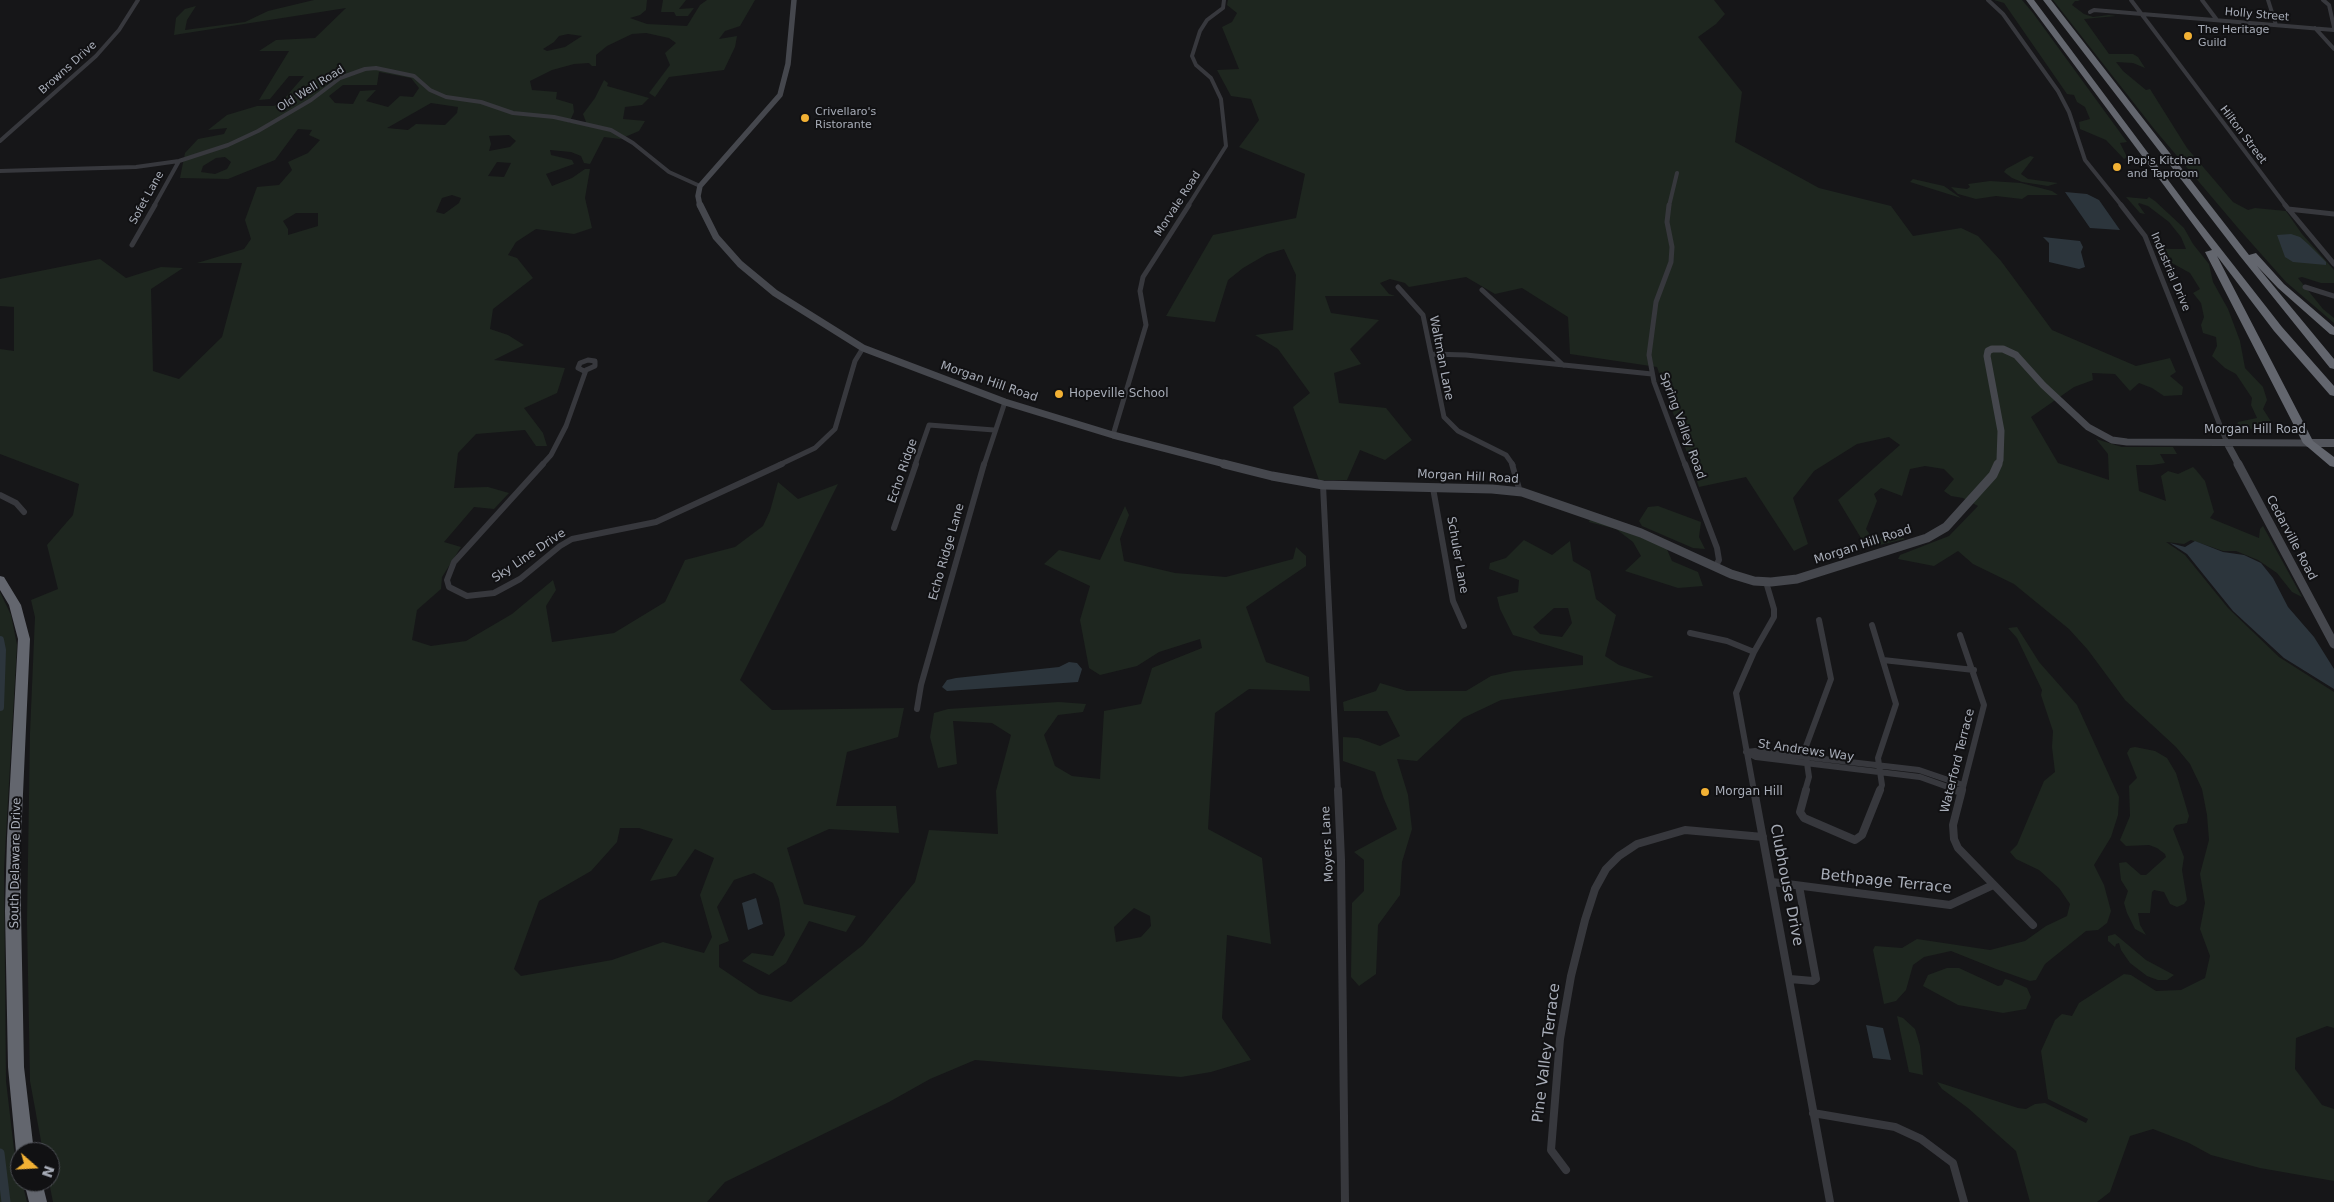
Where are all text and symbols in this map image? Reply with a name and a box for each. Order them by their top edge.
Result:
street label: Holly Street [2224,6,2290,24]
place label: The Heritage Guild [2198,23,2269,49]
marker: The Heritage Guild [2182,30,2194,42]
street label: Browns Drive [36,39,100,97]
street label: Old Well Road [275,63,347,115]
street label: Hilton Street [2217,103,2269,167]
place label: Crivellaro's Ristorante [815,105,876,131]
marker: Crivellaro's Ristorante [799,112,811,124]
place label: Pop's Kitchen and Taproom [2127,154,2201,180]
marker: Pop's Kitchen and Taproom [2111,161,2123,173]
street label: Sofet Lane [127,169,167,227]
street label: Morvale Road [1152,169,1204,239]
street label: Industrial Drive [2147,231,2193,313]
street label: Waltman Lane [1426,314,1456,402]
street label: Morgan Hill Road [939,359,1039,405]
street label: Spring Valley Road [1656,371,1708,481]
place label: Hopeville School [1069,387,1169,401]
marker: Hopeville School [1053,388,1065,400]
street label: Morgan Hill Road [2204,423,2306,437]
street label: Echo Ridge [885,437,921,505]
street label: Morgan Hill Road [1417,467,1519,487]
street label: Cedarville Road [2263,493,2319,583]
street label: Echo Ridge Lane [926,502,968,602]
street label: Schuler Lane [1443,515,1471,595]
street label: Morgan Hill Road [1812,522,1914,568]
street label: Sky Line Drive [489,526,569,586]
street label: Waterford Terrace [1938,707,1978,815]
street label: St Andrews Way [1757,737,1855,765]
place label: Morgan Hill [1715,785,1783,799]
marker: Morgan Hill [1699,786,1711,798]
street label: South Delaware Drive [8,797,24,929]
street label: Moyers Lane [1319,806,1337,882]
street label: Clubhouse Drive [1765,823,1807,947]
street label: Bethpage Terrace [1820,866,1952,898]
street label: Pine Valley Terrace [1530,982,1564,1124]
north arrow [10,1142,60,1192]
text: N [39,1163,58,1180]

